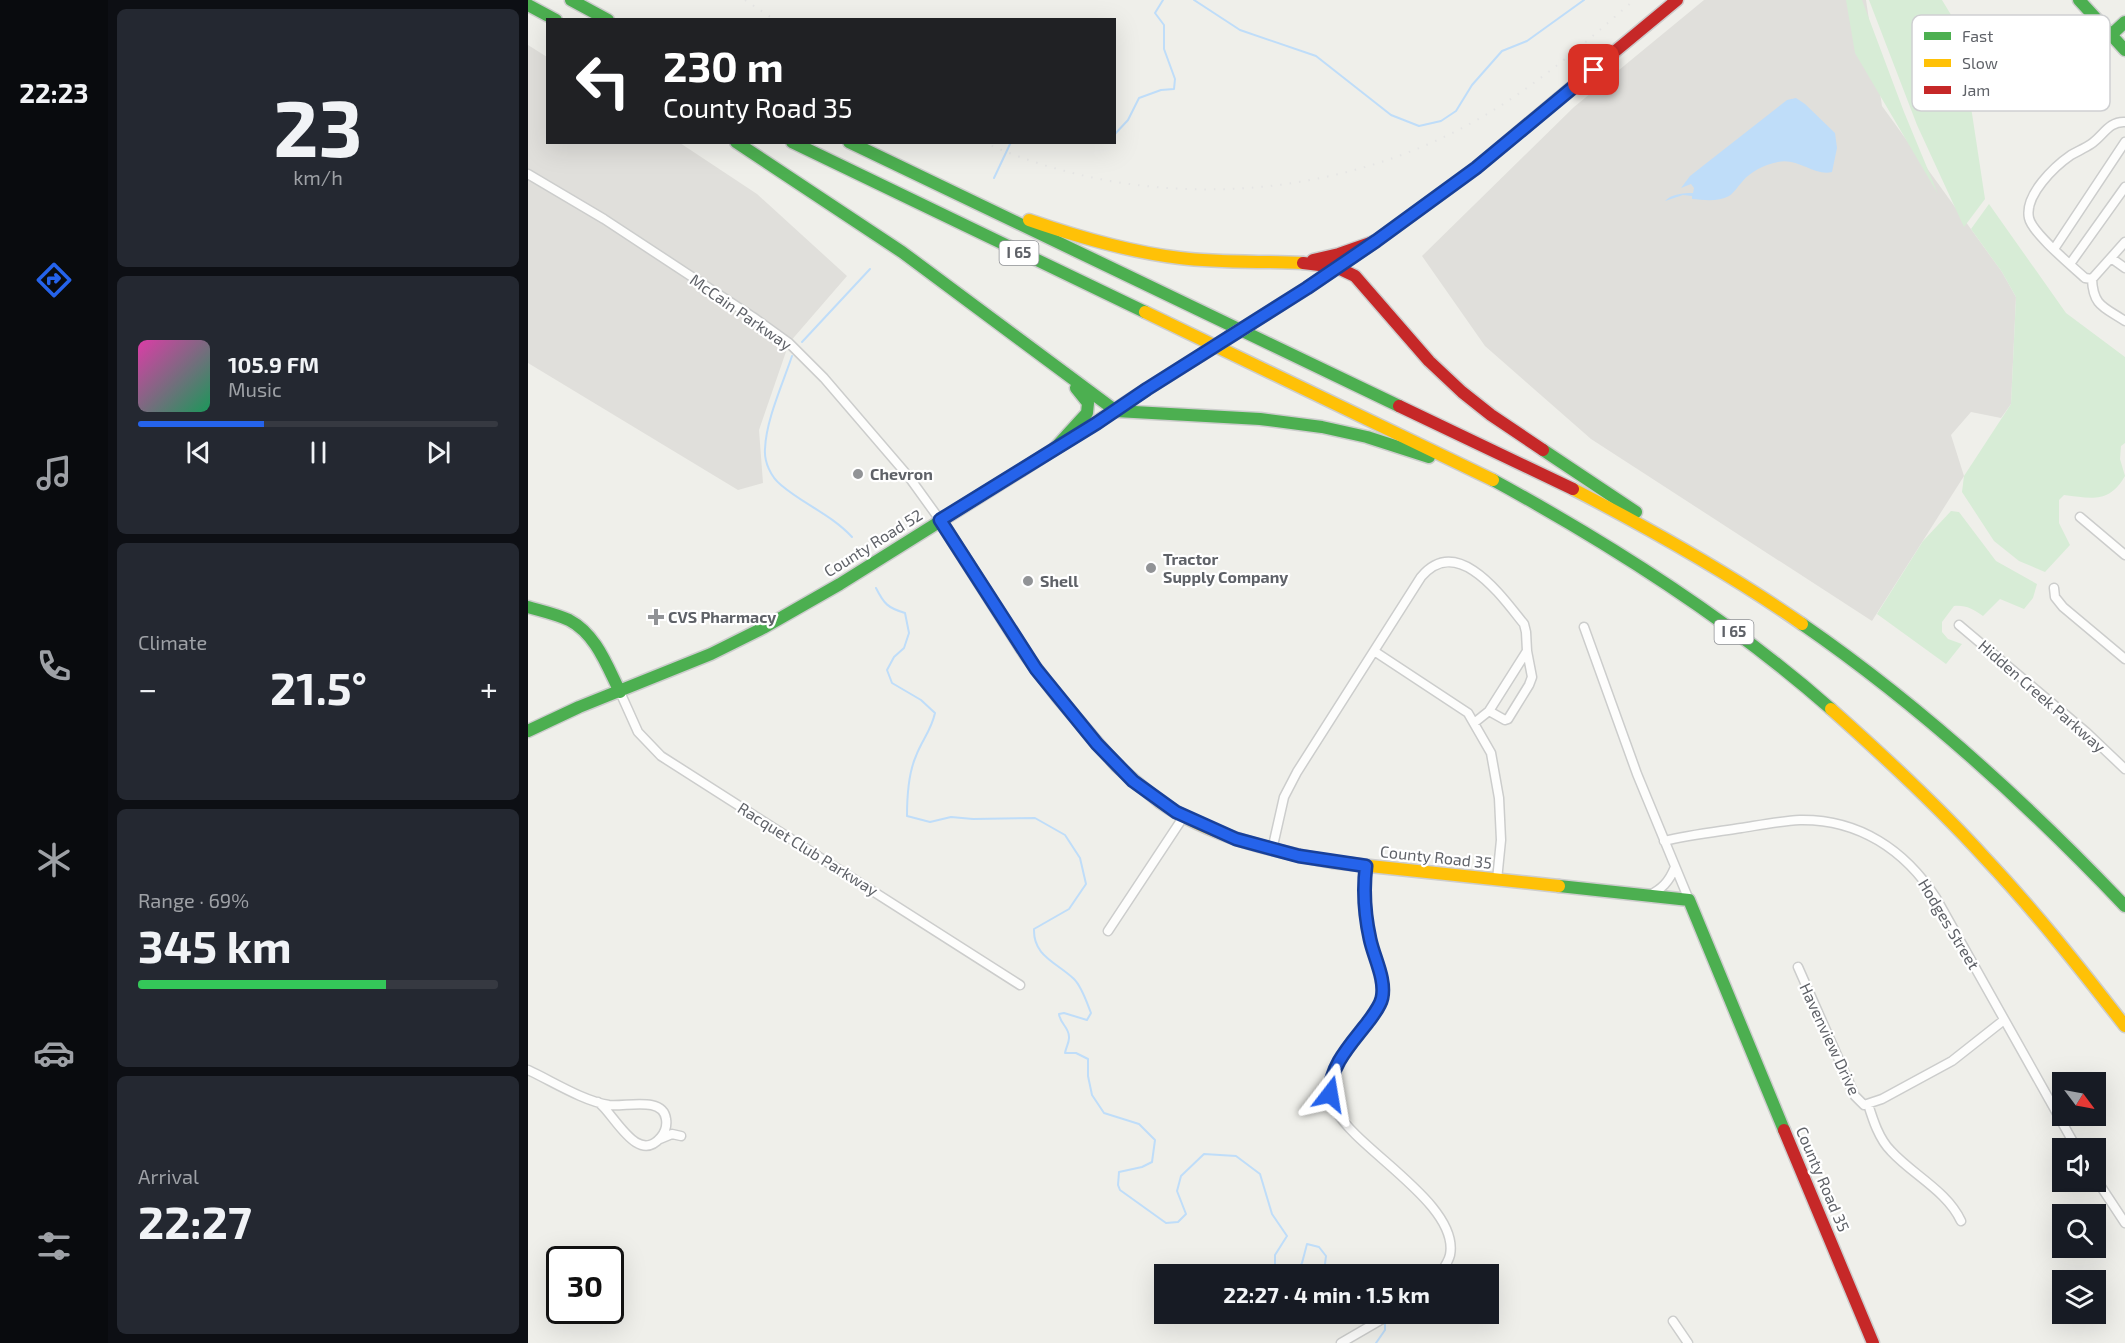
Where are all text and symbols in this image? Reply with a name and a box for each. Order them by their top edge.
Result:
legend [1912,15,2110,111]
text: Fast [1962,26,1993,45]
text: 230 m [663,40,784,90]
icon: left [564,42,642,120]
pin [1568,44,1619,95]
icon: arrive [1577,53,1610,86]
text: Slow [1962,53,1998,72]
text: 22:23 [19,76,89,108]
text: 23 [273,79,363,173]
text: Jam [1962,80,1990,99]
text: County Road 35 [663,91,853,123]
text: km/h [293,165,343,189]
road number: I 65 [1000,241,1038,265]
icon: directions [33,259,75,301]
street label: McCain Parkway [687,269,796,354]
text: 105.9 FM [228,351,319,377]
text: Music [228,377,282,401]
icon: previous [182,436,215,469]
icon: pause [302,436,335,469]
icon: next [422,436,455,469]
icon: music [33,452,75,494]
place label: Chevron [870,464,933,483]
marker: Chevron [851,467,865,481]
street label: County Road 52 [820,505,925,580]
place label: Tractor Supply Company [1163,549,1288,587]
marker: Tractor Supply Company [1144,561,1158,575]
place label: Shell [1040,571,1079,590]
marker: Shell [1021,574,1035,588]
place label: CVS Pharmacy [668,607,776,627]
marker: CVS Pharmacy [649,610,663,624]
road number: I 65 [1714,620,1754,644]
text: Climate [138,630,207,654]
street label: Hidden Creek Parkway [1975,635,2110,756]
icon: phone [33,645,75,687]
text: 21.5° [270,660,367,714]
text: − [138,668,157,708]
text: + [480,668,498,708]
street label: Racquet Club Parkway [735,798,882,900]
icon: climate [33,839,75,881]
street label: County Road 35 [1379,841,1493,872]
street label: Hodges Street [1915,875,1984,973]
text: Range · 69% [138,888,249,912]
text: 345 km [138,918,292,972]
street label: Havenview Drive [1796,980,1865,1098]
icon: car [33,1032,75,1074]
position arrow [1298,1062,1362,1126]
north arrow [2052,1072,2106,1126]
map controls [2052,1072,2106,1324]
street label: County Road 35 [1793,1123,1854,1234]
button: sound [2052,1138,2106,1192]
text: Arrival [138,1164,199,1188]
text: 22:27 [138,1194,252,1248]
button: search [2052,1204,2106,1258]
icon: filters [33,1225,75,1267]
speed limit sign: 30 [546,1246,624,1324]
button: layers [2052,1270,2106,1324]
text: 22:27 · 4 min · 1.5 km [1223,1281,1430,1307]

